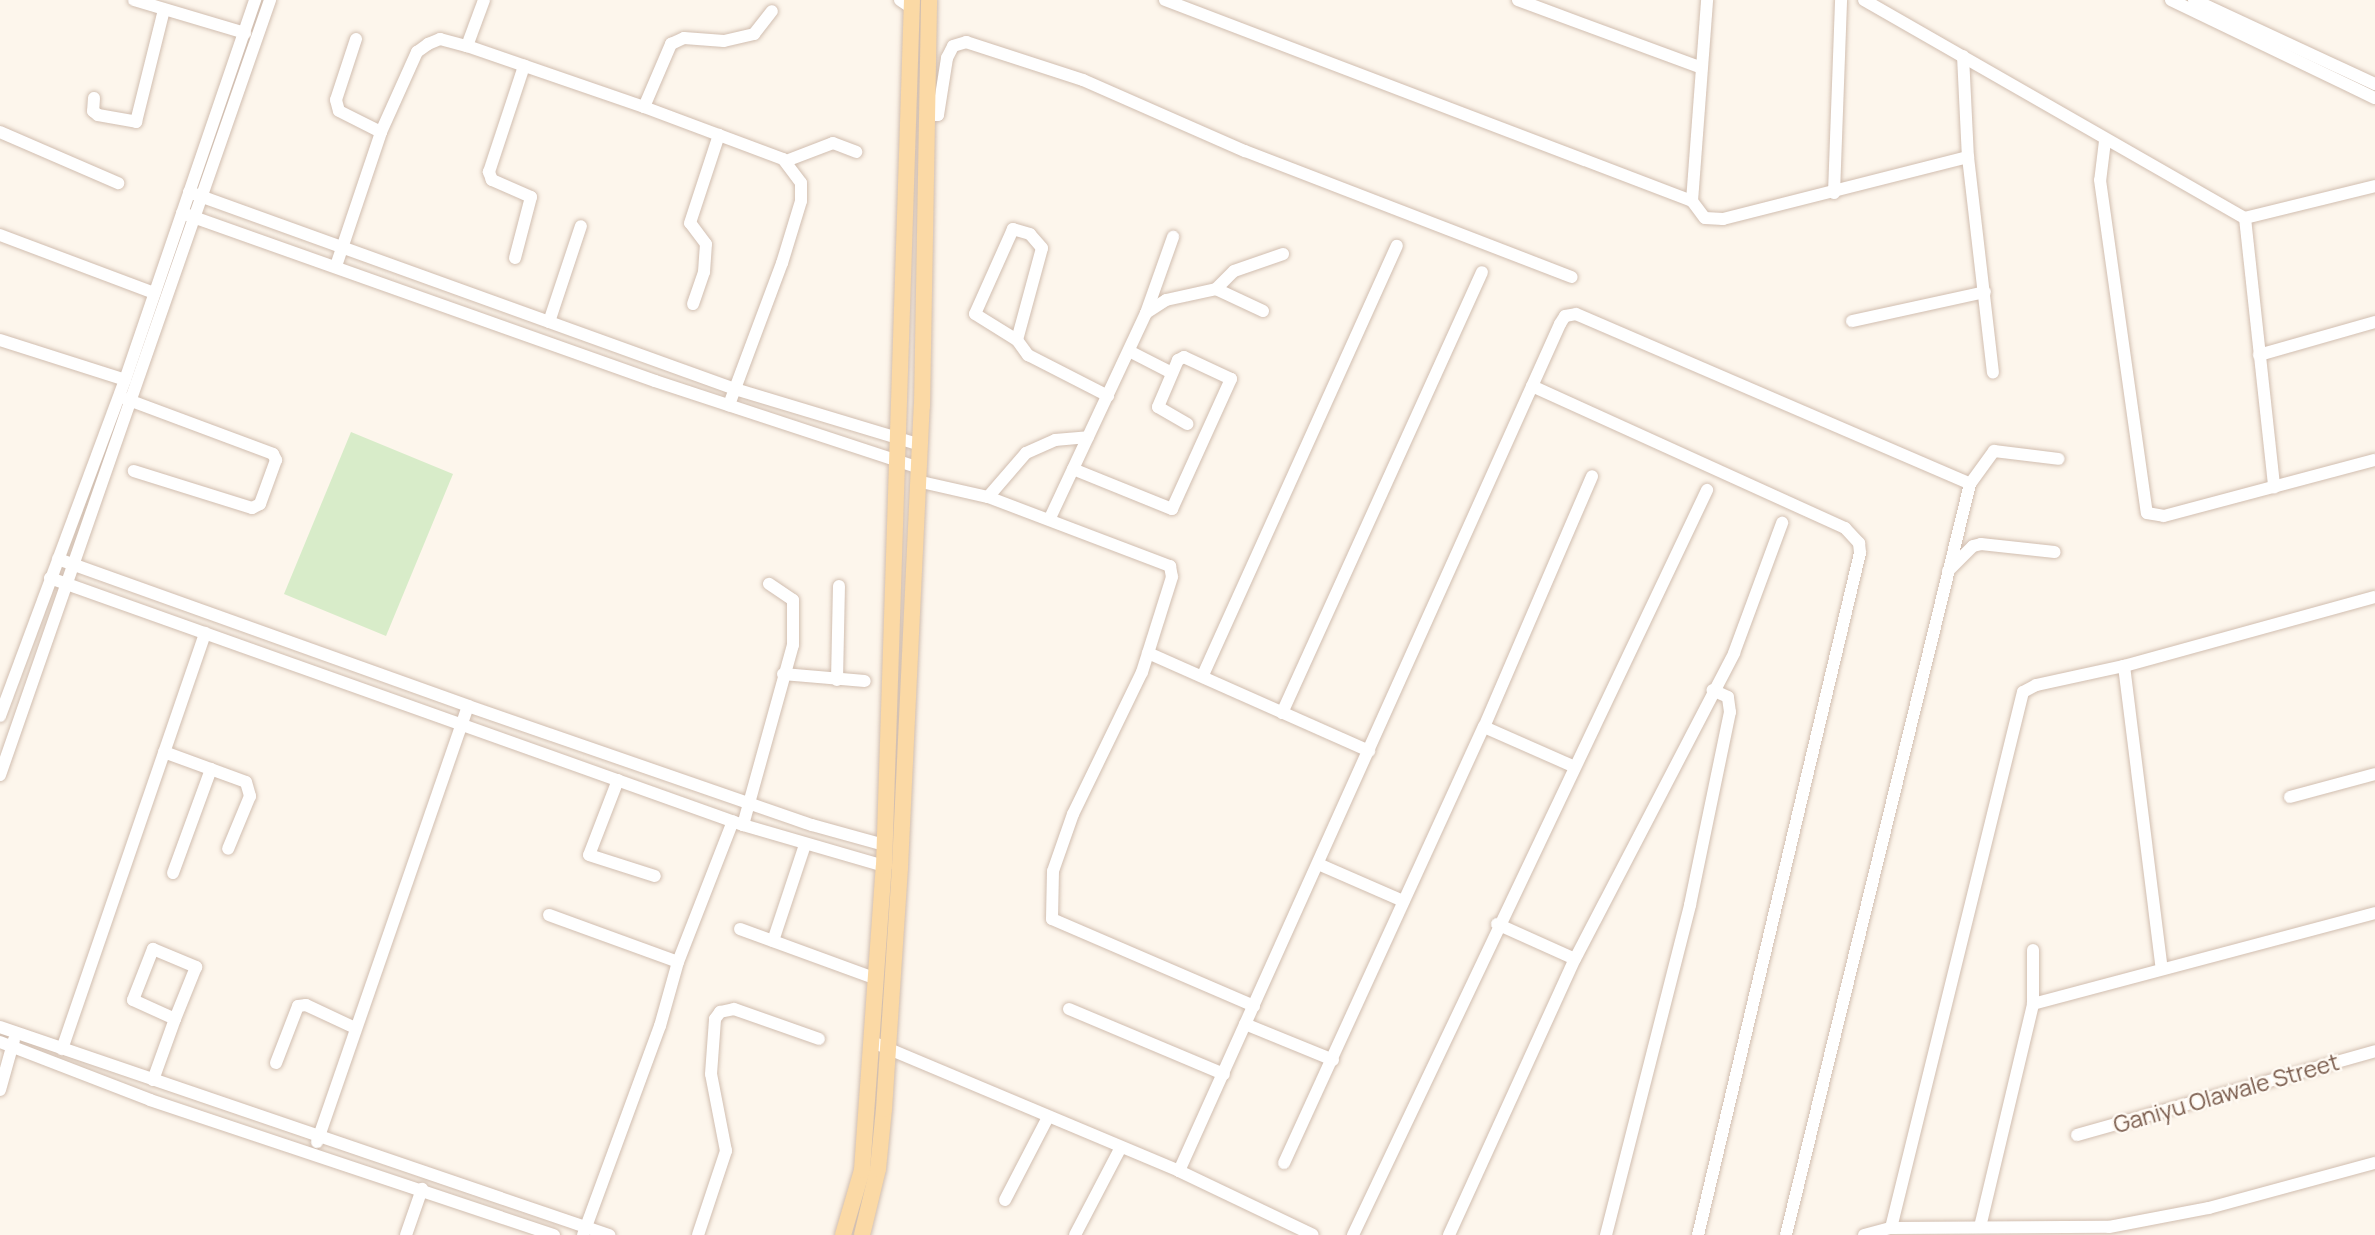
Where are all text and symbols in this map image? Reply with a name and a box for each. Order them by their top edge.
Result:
street label: Ganiyu Olawale Street [2110,1048,2342,1138]

